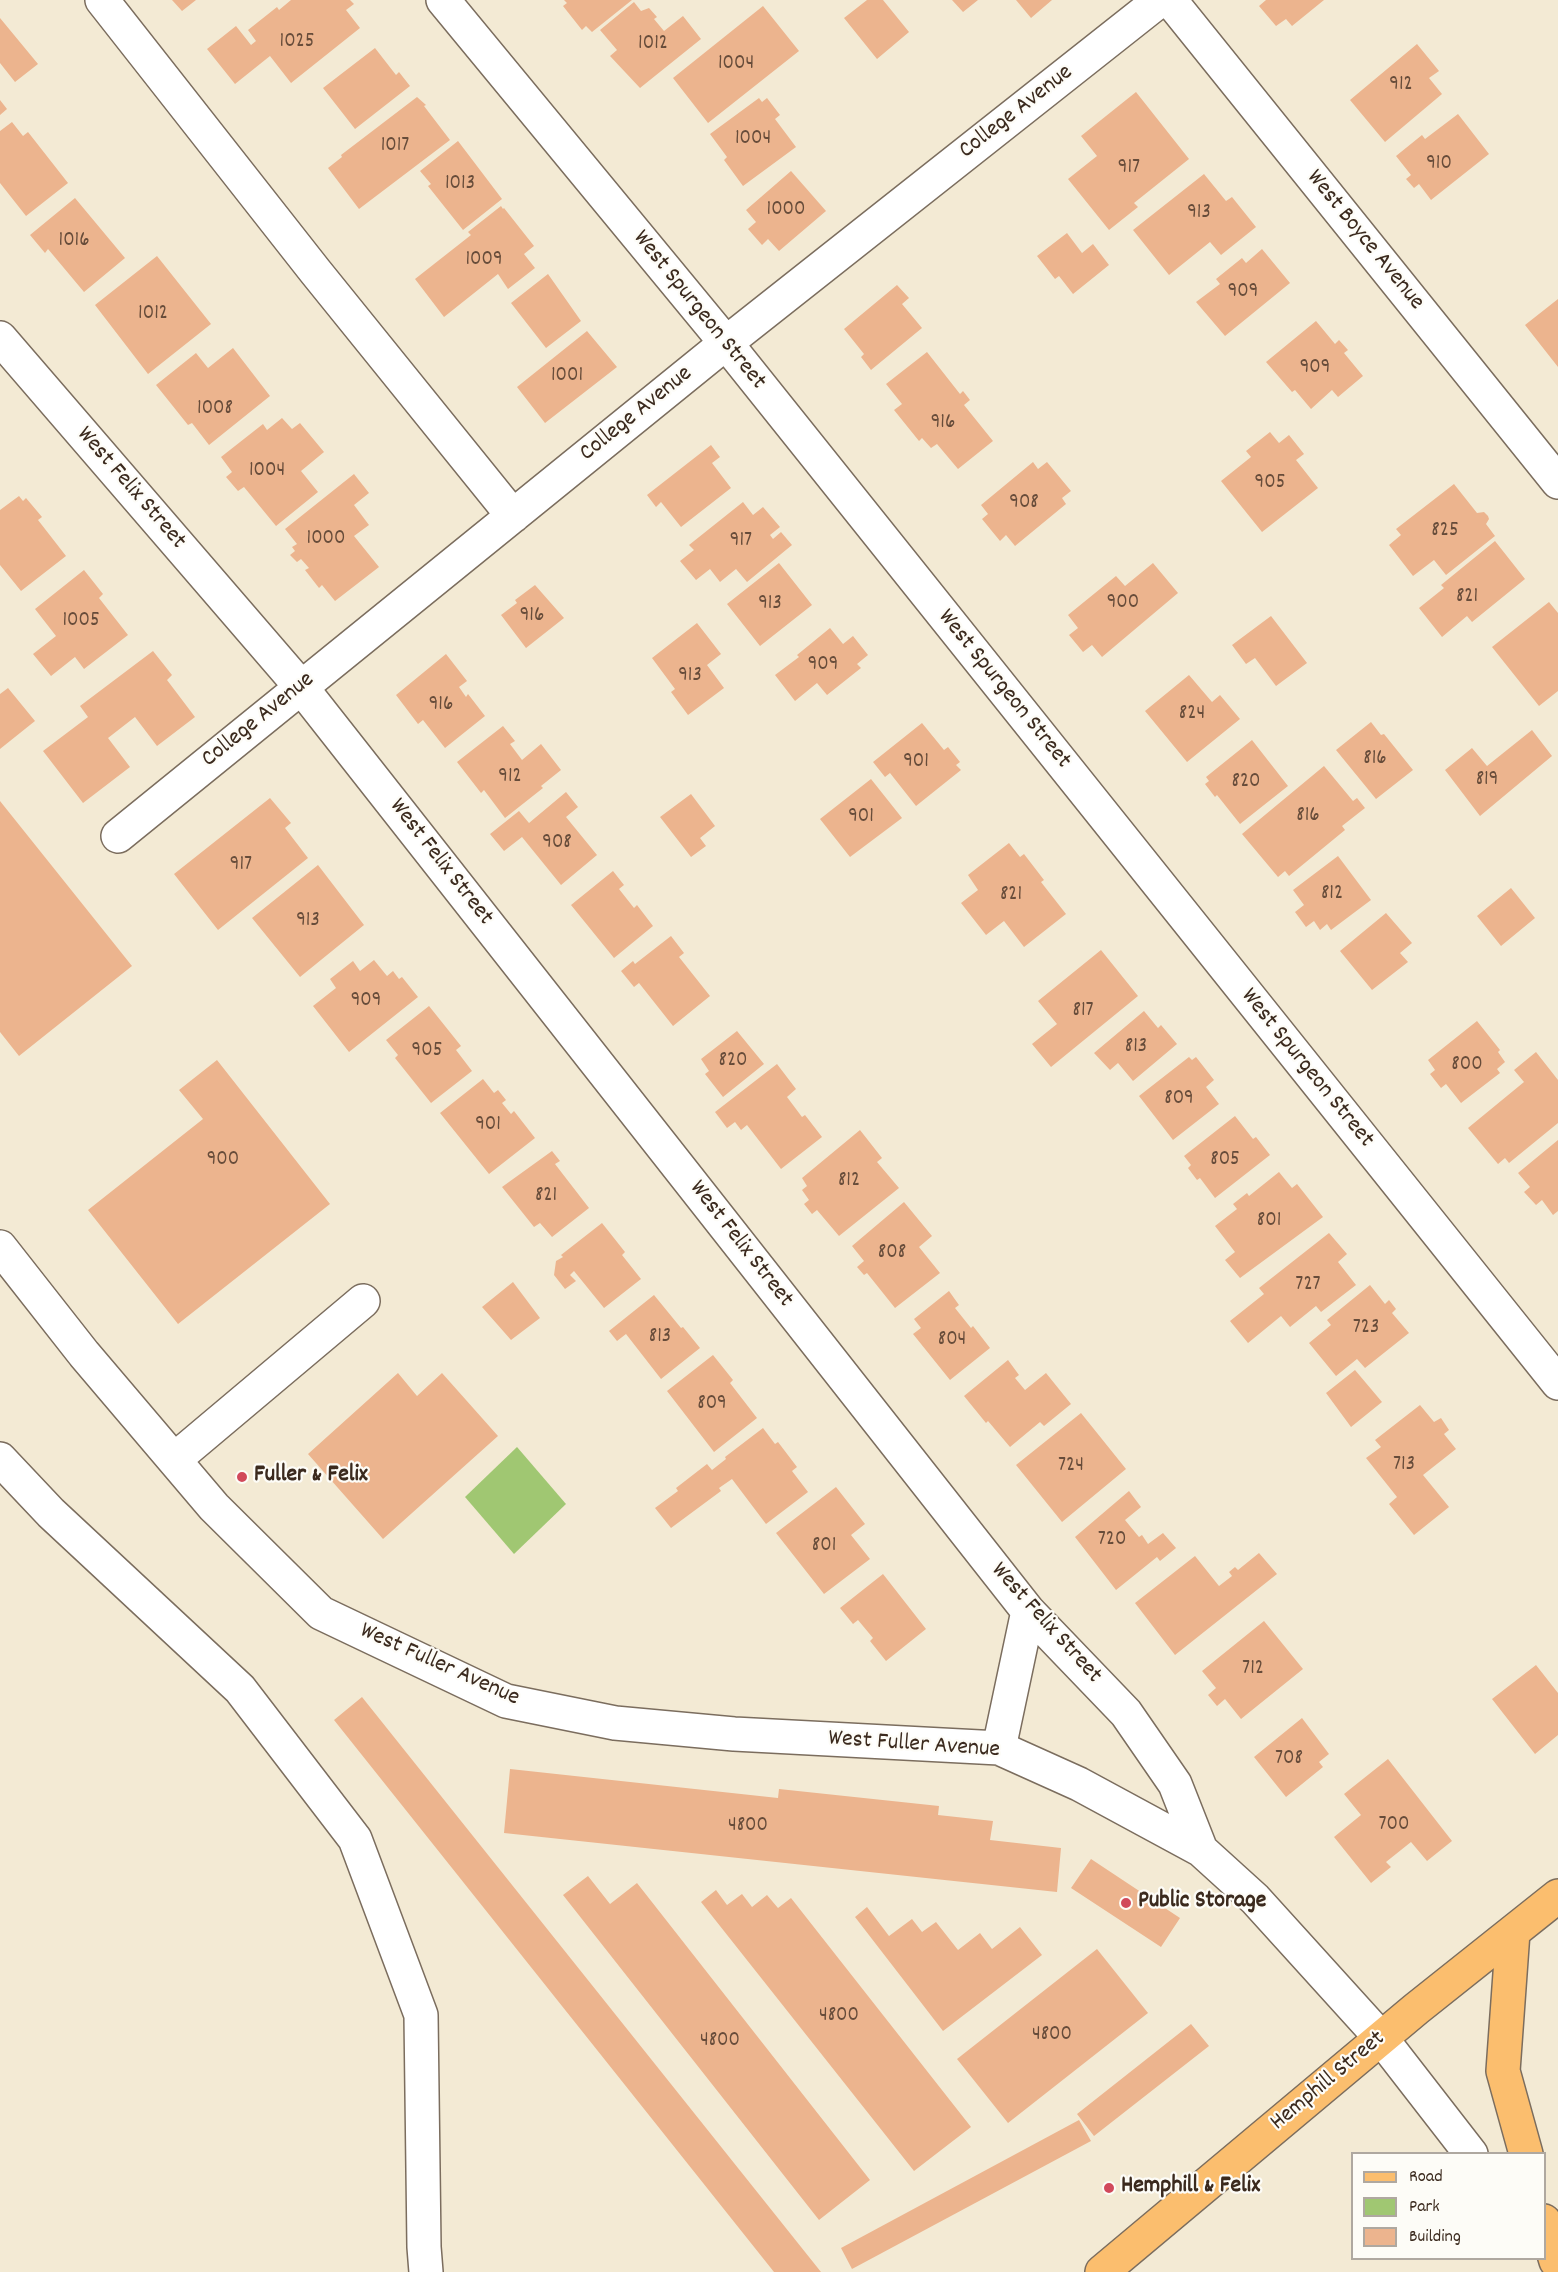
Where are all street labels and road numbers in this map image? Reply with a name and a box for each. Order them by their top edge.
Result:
street label: College Avenue [954,60,1080,166]
street label: West Boyce Avenue [1299,165,1429,317]
street label: West Spurgeon Street [625,226,771,396]
street label: College Avenue [575,361,699,469]
street label: West Felix Street [69,422,191,556]
street label: West Spurgeon Street [930,605,1076,775]
street label: College Avenue [197,667,321,775]
street label: West Felix Street [382,794,498,932]
street label: West Spurgeon Street [1233,984,1379,1154]
street label: West Felix Street [682,1176,798,1314]
street label: West Felix Street [983,1558,1107,1690]
street label: West Fuller Avenue [355,1618,523,1714]
street label: West Fuller Avenue [827,1726,1001,1766]
street label: Hemphill Street [1266,2026,1392,2138]

